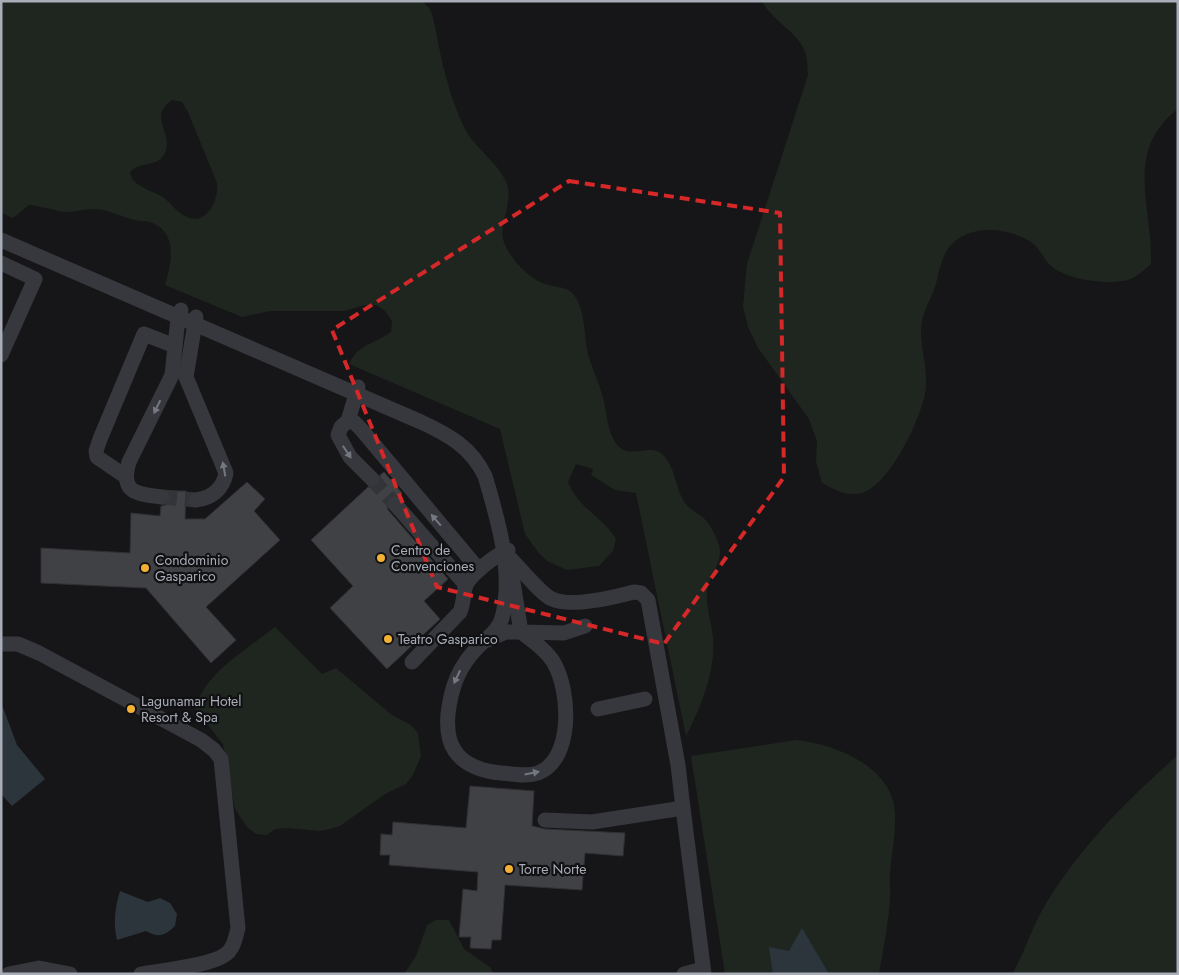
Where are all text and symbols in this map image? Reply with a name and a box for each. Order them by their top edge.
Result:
one-way arrow [153,400,161,414]
one-way arrow [342,445,352,458]
one-way arrow [220,461,228,477]
one-way arrow [431,514,442,527]
place label: Centro de Convenciones [391,540,475,576]
place label: Condominio Gasparico [155,550,229,586]
marker: Centro de Convenciones [375,552,387,564]
marker: Condominio Gasparico [139,562,151,574]
place label: Teatro Gasparico [398,629,498,649]
marker: Teatro Gasparico [382,633,394,645]
one-way arrow [452,669,461,684]
place label: Lagunamar Hotel Resort & Spa [141,691,242,727]
marker: Lagunamar Hotel Resort & Spa [125,703,137,715]
one-way arrow [525,769,540,777]
place label: Torre Norte [519,859,586,879]
marker: Torre Norte [503,863,515,875]

